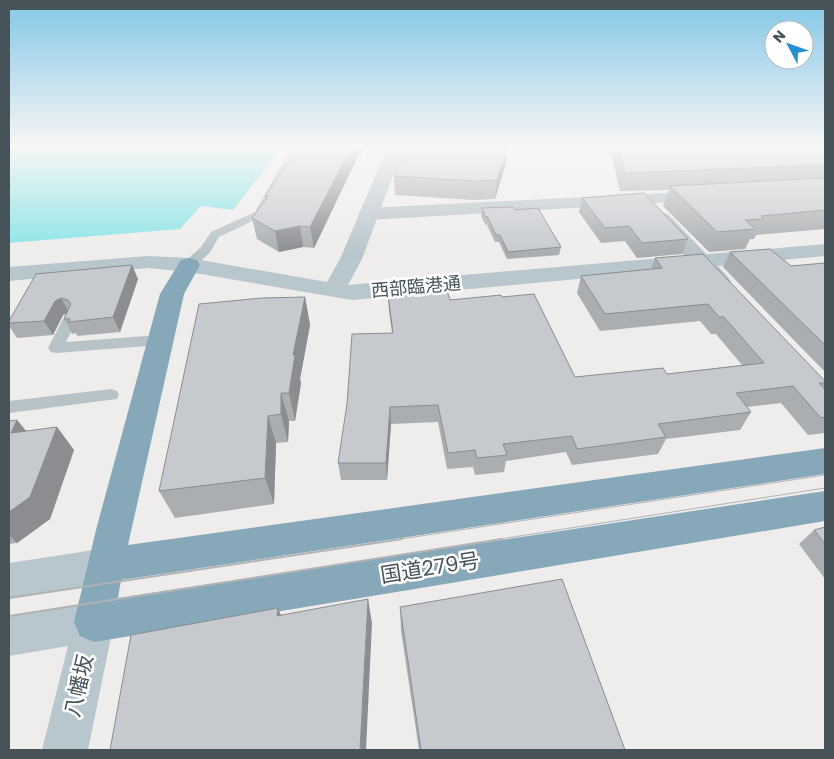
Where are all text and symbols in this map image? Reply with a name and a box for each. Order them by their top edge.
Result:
north arrow [764,20,814,70]
text: N [768,26,790,47]
street label: 西部臨港通 [370,270,462,303]
street label: 国道279号 [378,545,481,590]
street label: 八幡坂 [57,652,100,720]

